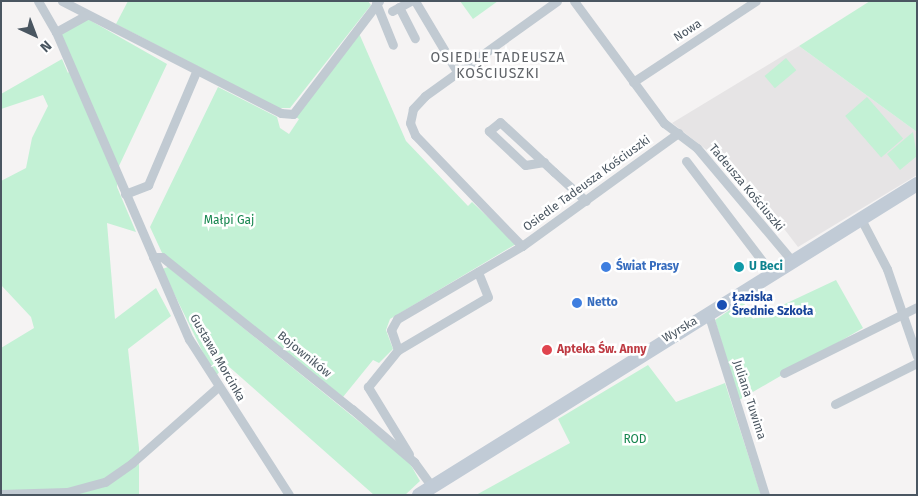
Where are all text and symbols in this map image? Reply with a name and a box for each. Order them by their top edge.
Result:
north arrow [10,10,60,60]
street label: Nowa [671,17,705,45]
text: N [36,37,55,56]
district label: OSIEDLE TADEUSZA KOŚCIUSZKI [428,50,568,82]
street label: Osiedle Tadeusza Kościuszki [521,133,653,235]
street label: Tadeusza Kościuszki [705,142,787,234]
park label: Małpi Gaj [204,214,254,228]
place label: Świat Prasy [616,260,679,274]
place label: U Beci [749,260,783,274]
marker: Świat Prasy [600,261,612,273]
marker: U Beci [733,261,745,273]
place label: Łaziska Średnie Szkoła [732,291,813,319]
place label: Netto [587,296,618,310]
marker: Netto [571,297,583,309]
marker: Łaziska Średnie Szkoła [716,299,728,311]
street label: Gustawa Morcinka [186,312,248,404]
street label: Wyrska [660,314,700,346]
street label: Bojowników [274,329,334,381]
place label: Apteka Św. Anny [557,343,647,357]
marker: Apteka Św. Anny [541,344,553,356]
street label: Juliana Tuwima [729,359,769,441]
park label: ROD [623,433,647,447]

